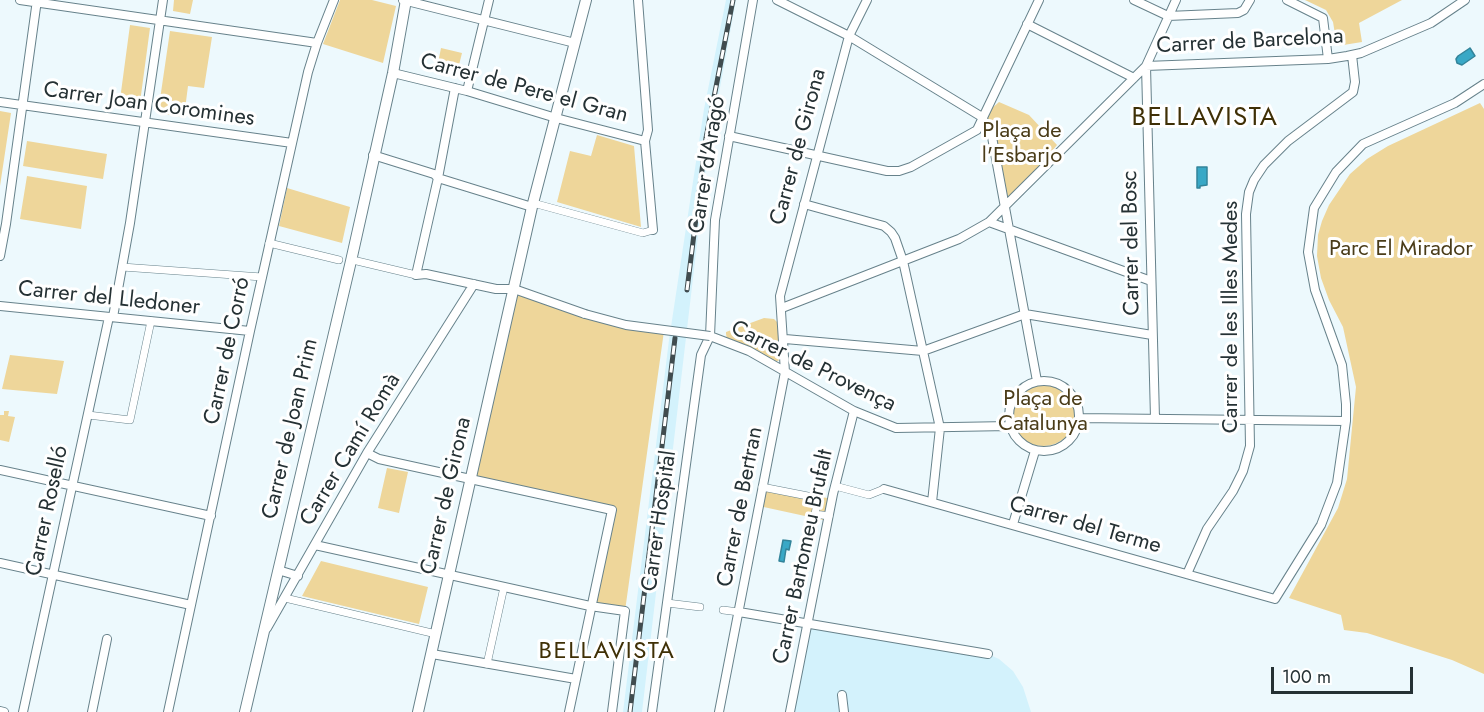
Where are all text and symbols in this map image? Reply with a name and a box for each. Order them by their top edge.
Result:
street label: Carrer de Barcelona [1156,24,1344,60]
street label: Carrer de Pere el Gran [417,49,631,129]
street label: Carrer de Girona [765,66,833,228]
street label: Carrer Joan Coromines [42,77,256,133]
street label: Carrer d'Aragó [684,94,732,236]
district label: BELLAVISTA [1132,103,1278,135]
park label: Plaça de l'Esbarjo [982,119,1062,170]
street label: Carrer del Bosc [1118,170,1146,316]
street label: Carrer de les Illes Medes [1219,201,1245,433]
park label: Parc El Mirador [1329,237,1473,263]
street label: Carrer de Corró [199,275,257,427]
street label: Carrer del Lledoner [17,276,201,322]
street label: Carrer de Provença [726,316,900,418]
street label: Carrer de Joan Prim [257,336,325,522]
street label: Carrer Camí Romà [295,369,407,531]
park label: Plaça de Catalunya [998,387,1088,439]
street label: Carrer de Girona [416,415,478,577]
street label: Carrer de Bertran [713,425,769,589]
street label: Carrer Roselló [21,443,75,579]
street label: Carrer Bartomeu Brufalt [768,447,840,667]
street label: Carrer Hospital [637,449,683,593]
street label: Carrer del Terme [1006,492,1164,560]
district label: BELLAVISTA [539,638,675,666]
scale bar [1274,655,1416,693]
text: 100 m [1282,664,1331,690]

